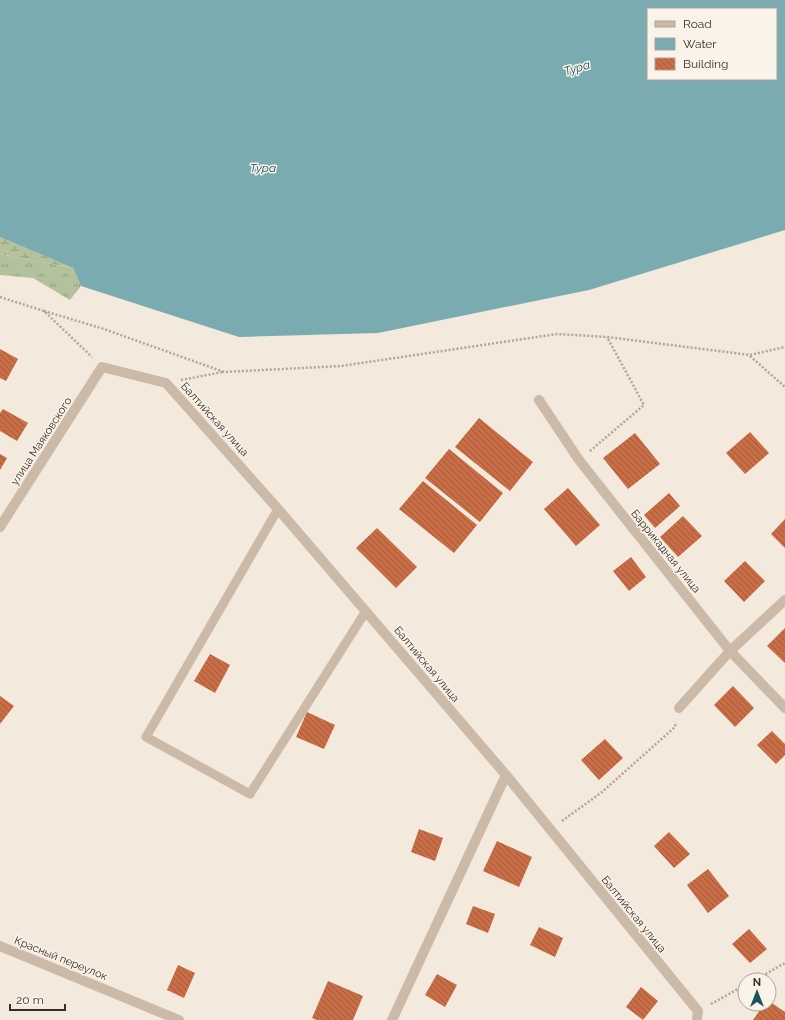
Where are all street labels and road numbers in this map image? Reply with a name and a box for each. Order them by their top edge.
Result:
street label: Балтийская улица [178,380,251,459]
street label: улица Маяковского [8,395,75,488]
street label: Баррикадная улица [628,507,703,595]
street label: Балтийская улица [391,624,462,705]
street label: Балтийская улица [599,873,668,955]
street label: Красный переулок [12,934,110,983]

